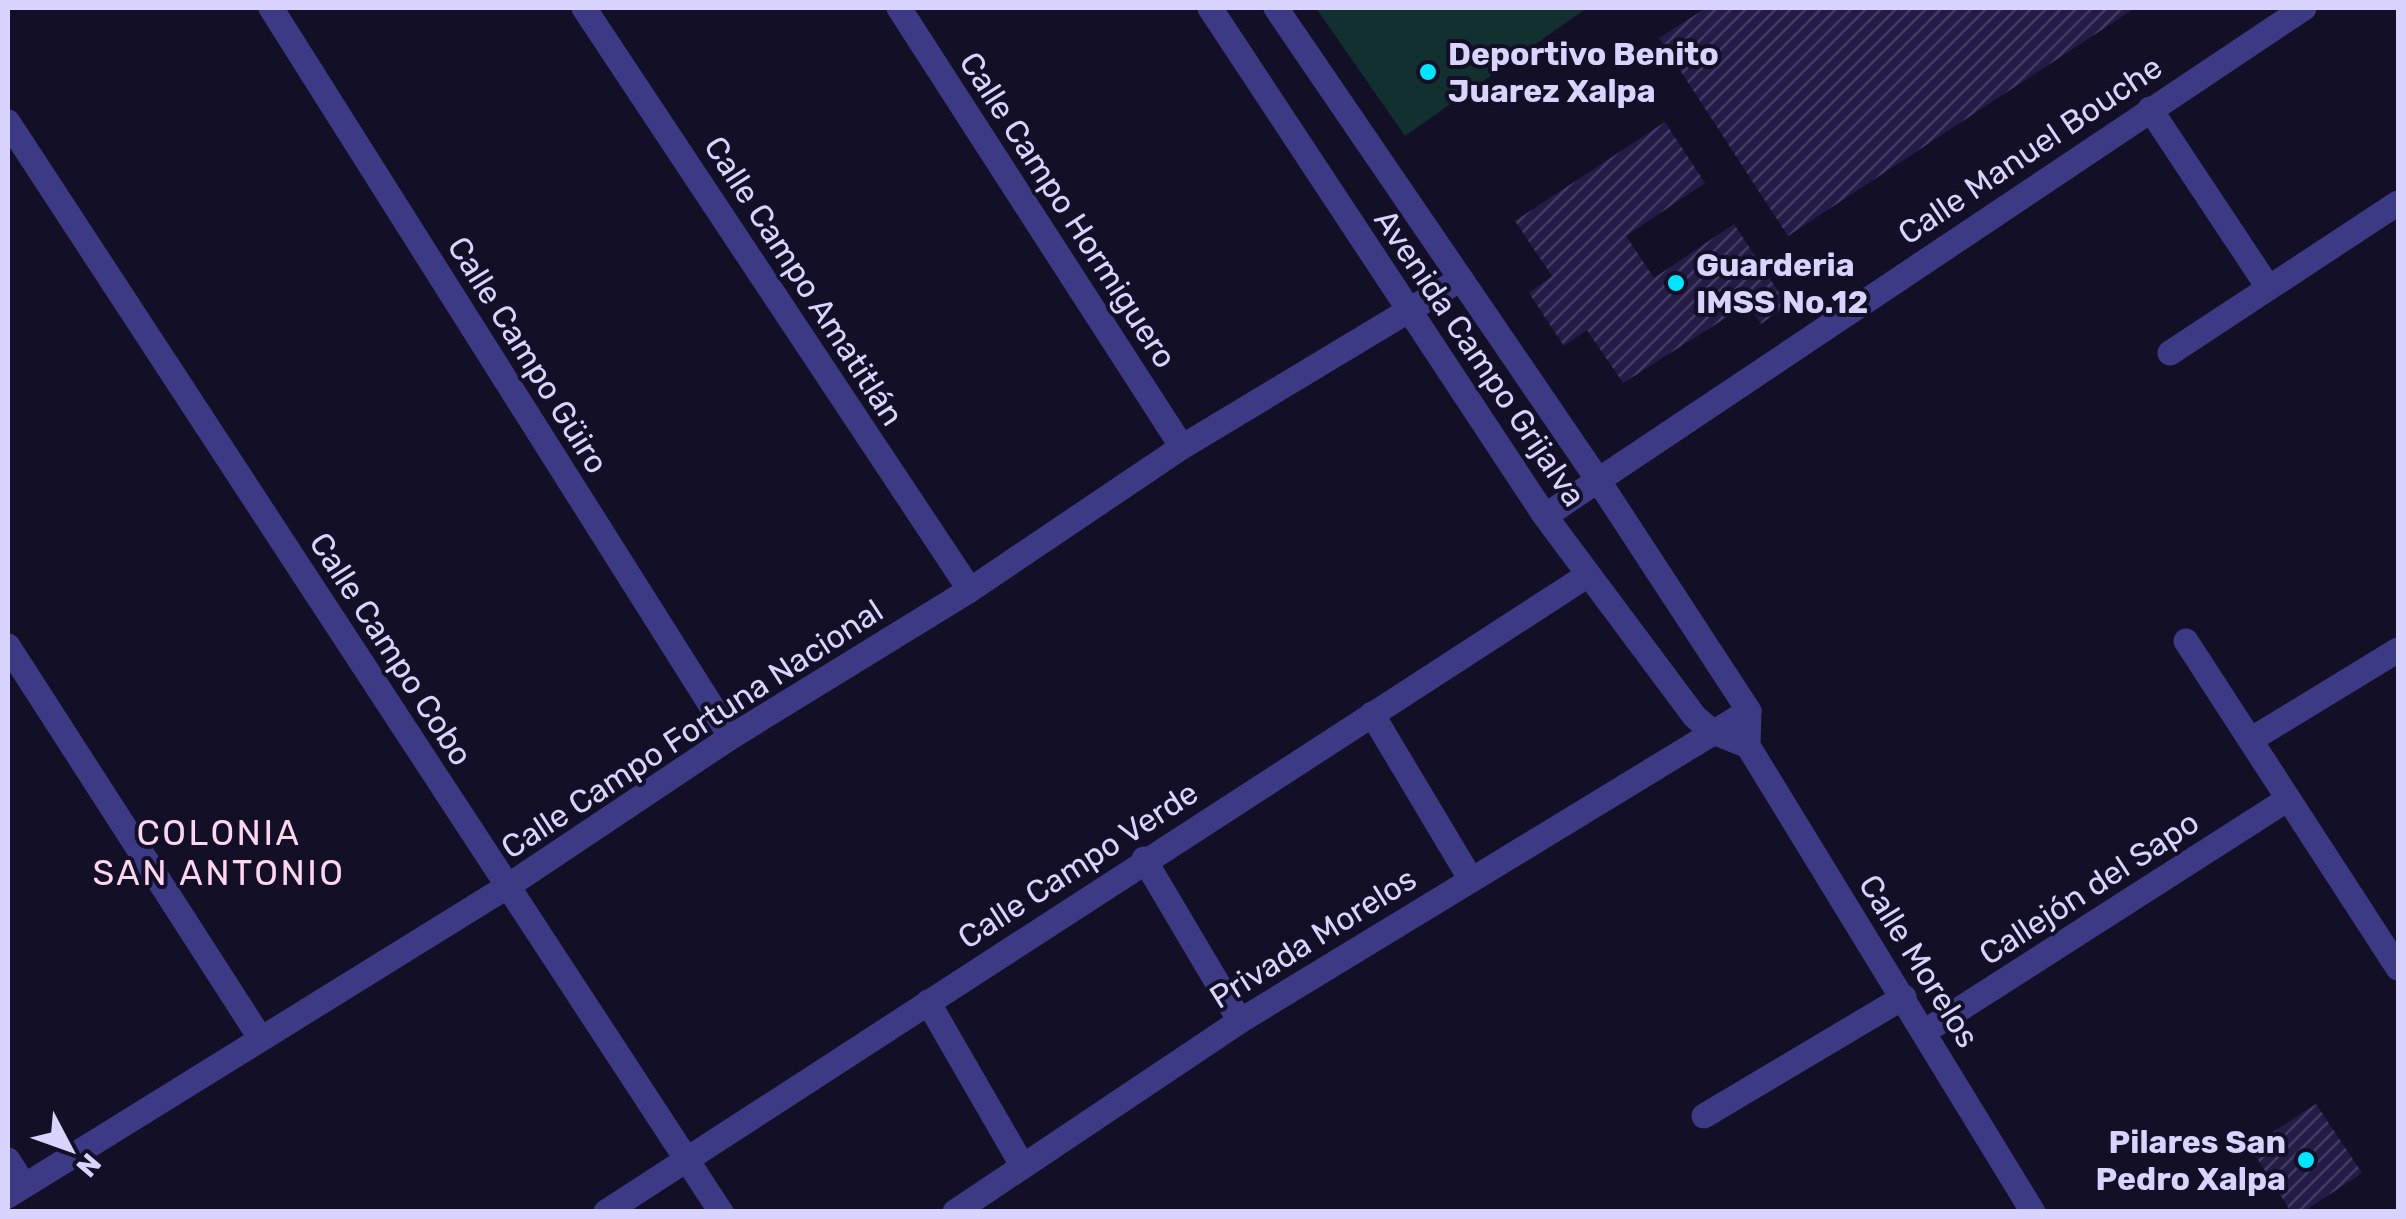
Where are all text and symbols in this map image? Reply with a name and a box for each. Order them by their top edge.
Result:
place label: Deportivo Benito Juarez Xalpa [1448,35,1719,110]
street label: Calle Campo Hormiguero [952,45,1184,375]
street label: Calle Manuel Bouche [1891,48,2169,252]
marker: Deportivo Benito Juarez Xalpa [1417,61,1439,83]
street label: Calle Campo Amatitlán [696,129,912,433]
street label: Avenida Campo Grijalva [1366,202,1594,514]
street label: Calle Campo Güiro [440,230,616,480]
place label: Guarderia IMSS No.12 [1696,246,1868,321]
marker: Guarderia IMSS No.12 [1665,272,1687,294]
street label: Calle Campo Cobo [302,525,480,773]
street label: Calle Campo Fortuna Nacional [494,591,890,867]
street label: Calle Campo Verde [951,773,1205,957]
street label: Callejón del Sapo [1972,803,2206,973]
district label: COLONIA SAN ANTONIO [92,812,346,894]
street label: Privada Morelos [1203,859,1423,1017]
street label: Calle Morelos [1851,868,1987,1054]
north arrow [20,1099,120,1199]
place label: Pilares San Pedro Xalpa [2096,1123,2286,1198]
text: N [69,1147,108,1183]
marker: Pilares San Pedro Xalpa [2295,1149,2317,1171]

